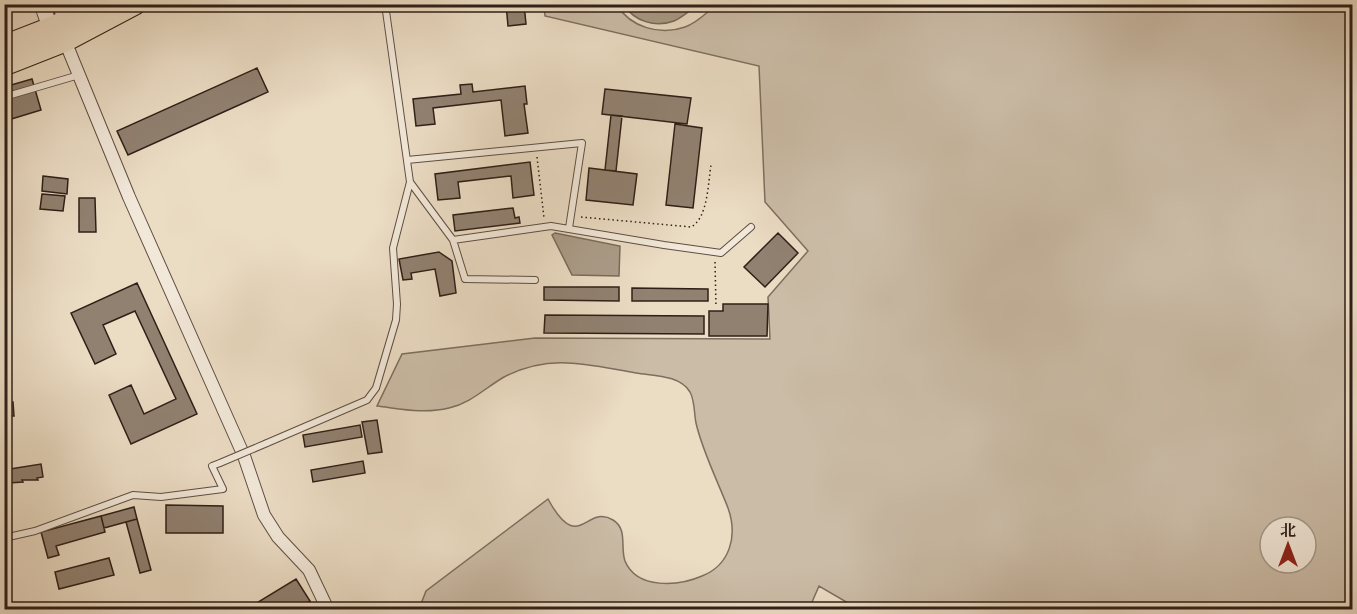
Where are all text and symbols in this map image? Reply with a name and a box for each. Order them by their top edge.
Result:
north arrow [1258,515,1318,575]
text: 北 [1280,521,1296,541]

